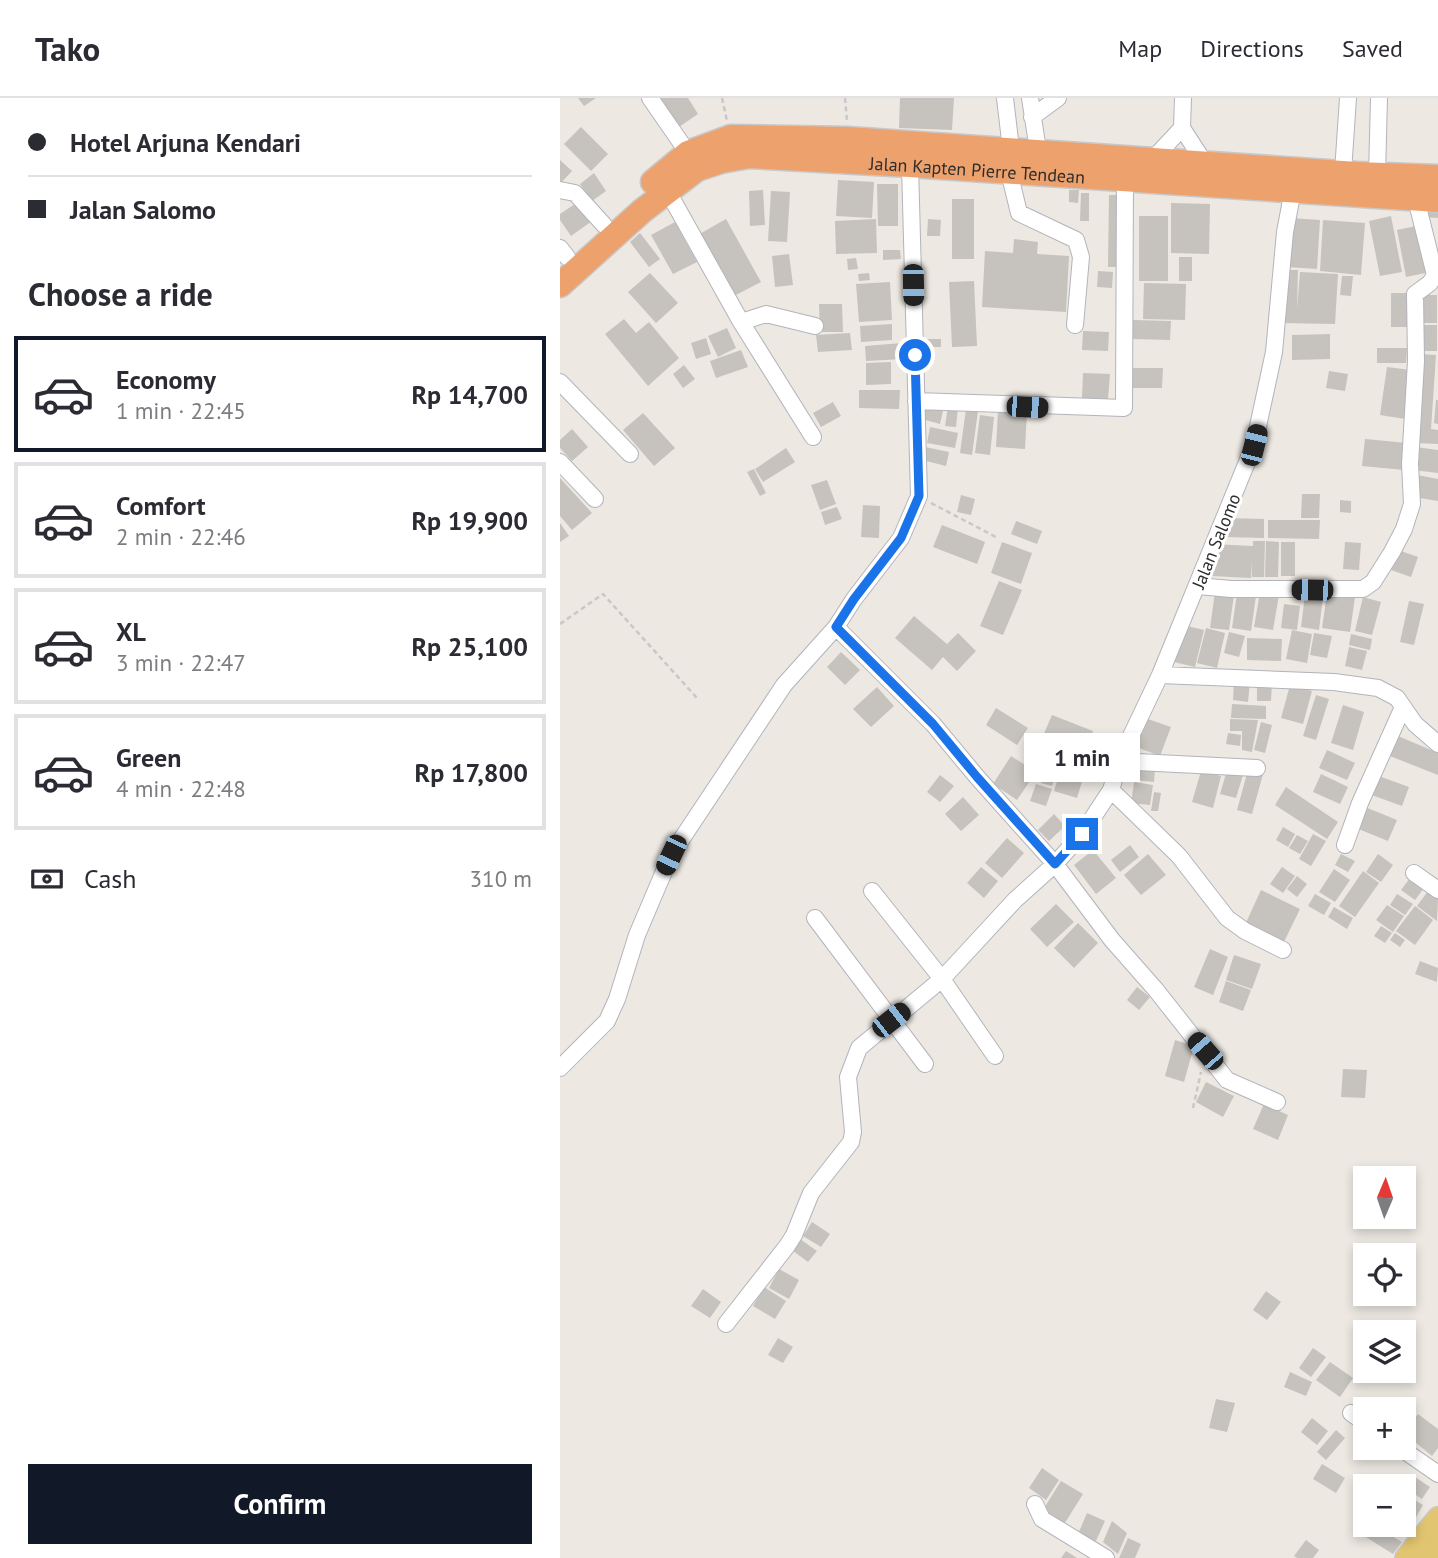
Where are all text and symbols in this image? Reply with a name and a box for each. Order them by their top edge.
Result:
text: Tako [35,27,100,70]
text: Map [1118,33,1162,64]
text: Directions [1200,33,1304,64]
text: Saved [1342,33,1403,64]
text: Hotel Arjuna Kendari [70,126,301,159]
street label: Jalan Kapten Pierre Tendean [868,151,1086,188]
text: Jalan Salomo [70,193,216,226]
car [903,264,924,306]
text: Choose a ride [28,273,213,315]
route start [899,339,931,371]
icon: car [32,363,95,426]
text: Economy [116,363,216,396]
text: Rp 14,700 [411,378,528,411]
car [1006,395,1049,419]
text: 1 min · 22:45 [116,396,246,425]
car [1239,422,1270,468]
icon: car [32,489,95,552]
text: Comfort [116,489,206,522]
street label: Jalan Salomo [1186,490,1246,593]
text: Rp 19,900 [411,504,528,537]
text: 2 min · 22:46 [116,522,246,551]
car [1291,579,1334,601]
icon: car [32,615,95,678]
text: XL [116,615,146,648]
text: Rp 25,100 [411,630,528,663]
text: 3 min · 22:47 [116,648,246,677]
callout: 1 min [1024,732,1140,782]
icon: car [32,741,95,804]
text: Green [116,741,181,774]
text: 1 min [1054,743,1110,772]
text: Rp 17,800 [415,756,528,789]
text: 4 min · 22:48 [116,774,246,803]
route end [1066,818,1098,850]
car [653,832,690,878]
icon: cash [28,860,66,898]
text: Cash [84,862,136,895]
text: 310 m [470,864,532,893]
car [868,999,915,1041]
car [1184,1028,1227,1074]
north arrow [1353,1166,1416,1228]
map controls [1353,1166,1416,1537]
button: locate [1353,1243,1416,1306]
button: layers [1353,1320,1416,1383]
button: + [1353,1397,1416,1460]
button: Confirm [28,1464,532,1544]
button: − [1353,1474,1416,1537]

